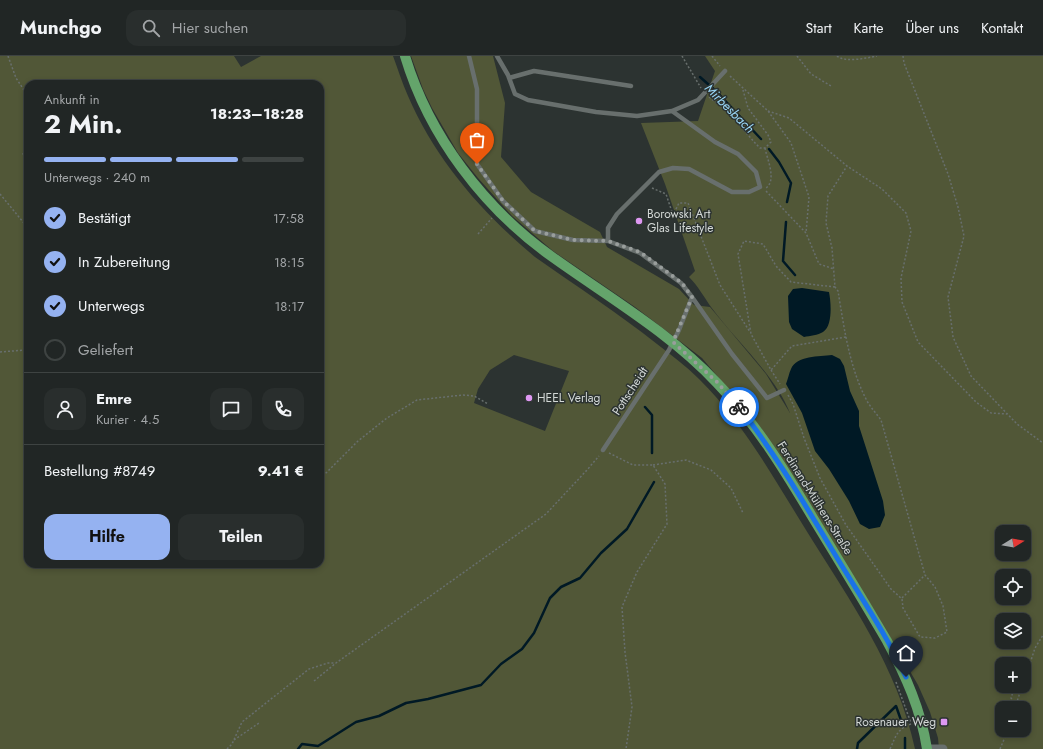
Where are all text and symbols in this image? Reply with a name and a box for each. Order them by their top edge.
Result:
search box [126,10,406,46]
text: Munchgo [20,14,102,41]
icon: search [140,17,162,39]
text: Hier suchen [172,17,248,39]
text: Start [806,18,832,38]
text: Karte [854,18,884,38]
text: Über uns [906,18,959,38]
text: Kontakt [981,18,1023,38]
water label: Mirbesbach [700,79,759,138]
text: Ankunft in [44,90,100,109]
text: 18:23–18:28 [210,103,304,125]
text: 2 Min. [44,105,123,143]
pin [460,123,494,164]
icon: bag [466,129,488,151]
text: Unterwegs · 240 m [44,168,150,187]
place label: Borowski Art Glas Lifestyle [647,205,713,237]
icon: check [44,207,66,229]
text: Bestätigt [78,207,131,229]
text: 17:58 [273,209,304,228]
marker: Borowski Art Glas Lifestyle [634,216,644,226]
icon: check [44,251,66,273]
text: In Zubereitung [78,251,170,273]
text: 18:15 [274,253,304,272]
icon: check [44,295,66,317]
text: Unterwegs [78,295,144,317]
text: 18:17 [274,297,304,316]
text: Geliefert [78,339,133,361]
street label: Pottscheidt [608,363,652,419]
courier [719,387,759,427]
button: person [44,388,86,430]
text: Emre [96,388,132,410]
button: chat [210,388,252,430]
button: phone [262,388,304,430]
place label: HEEL Verlag [537,389,600,407]
marker: HEEL Verlag [524,393,534,403]
icon: bike [728,396,750,418]
text: Kurier · 4.5 [96,410,159,429]
street label: Ferdinand-Mülhens-Straße [773,438,857,558]
text: Bestellung #8749 [44,460,155,482]
text: 9.41 € [258,460,304,482]
button: Hilfe [44,514,170,560]
button: Teilen [178,514,304,560]
north arrow [995,525,1031,561]
map controls [995,525,1031,737]
button: locate [995,569,1031,605]
button: layers [995,613,1031,649]
pin [889,636,923,677]
icon: home [895,642,917,664]
button: + [995,657,1031,693]
button: − [995,701,1031,737]
place label: Rosenauer Weg [856,713,936,731]
marker: Rosenauer Weg [939,717,949,727]

